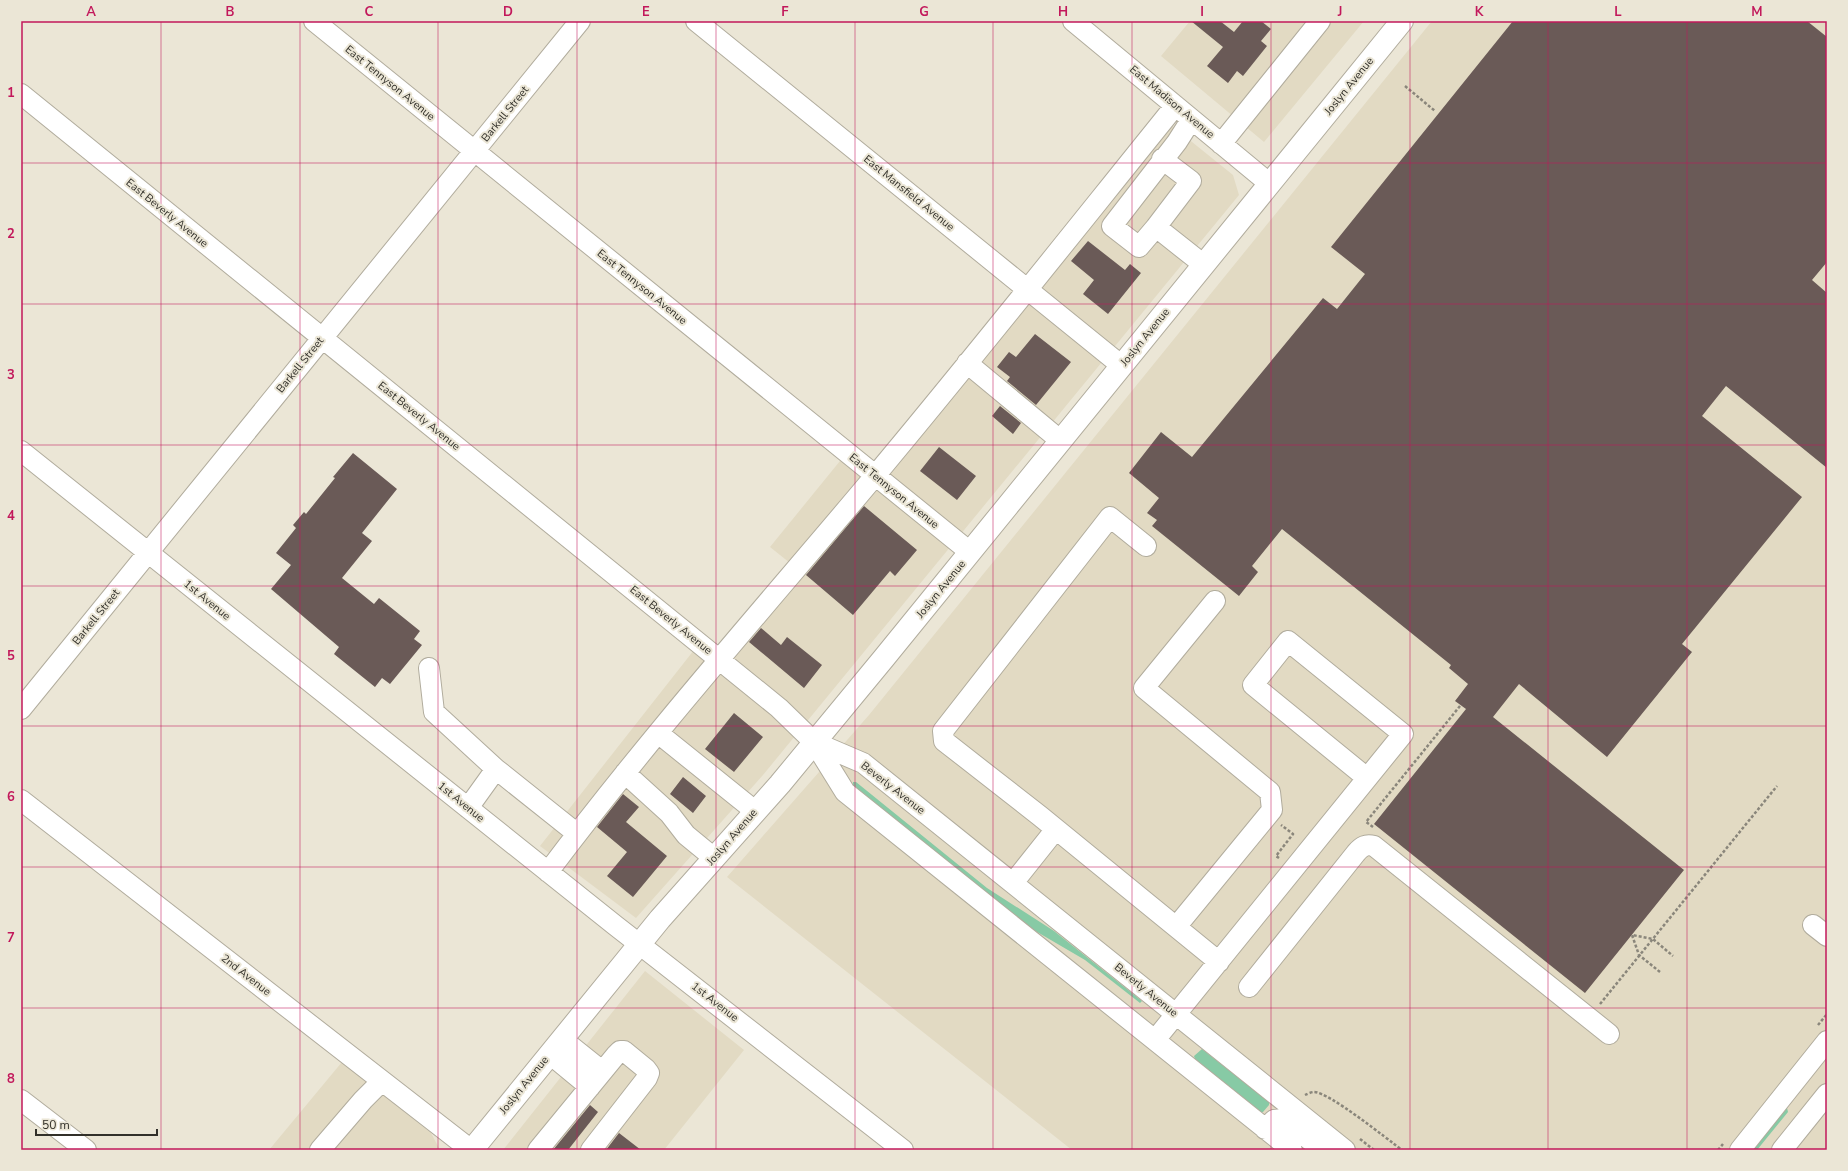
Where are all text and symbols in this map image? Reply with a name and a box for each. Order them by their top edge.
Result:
text: A [86,3,96,21]
text: B [226,3,235,21]
text: C [365,3,374,21]
text: D [503,3,513,21]
text: E [642,3,650,21]
text: F [781,3,789,21]
text: G [919,3,929,21]
text: H [1058,3,1068,21]
text: I [1200,3,1204,21]
text: J [1337,3,1342,21]
text: K [1475,3,1484,21]
text: L [1614,3,1622,21]
text: M [1751,3,1763,21]
street label: East Tennyson Avenue [342,42,438,124]
street label: Joslyn Avenue [1320,54,1377,119]
street label: East Madison Avenue [1127,62,1218,142]
street label: Barkell Street [478,83,532,145]
text: 1 [7,84,15,102]
street label: East Mansfield Avenue [860,152,958,234]
street label: East Beverly Avenue [123,175,211,251]
text: 2 [7,225,15,243]
street label: East Tennyson Avenue [594,246,690,328]
street label: Joslyn Avenue [1116,305,1173,370]
street label: Barkell Street [273,334,327,396]
text: 3 [7,366,15,384]
street label: East Beverly Avenue [375,378,463,454]
street label: East Tennyson Avenue [846,450,942,532]
text: 4 [7,507,15,525]
street label: Joslyn Avenue [912,557,969,622]
street label: 1st Avenue [181,577,234,624]
street label: East Beverly Avenue [627,582,715,658]
street label: Barkell Street [69,586,123,648]
text: 5 [7,647,15,665]
street label: Beverly Avenue [858,758,928,818]
street label: 1st Avenue [435,779,488,826]
text: 6 [7,788,15,806]
street label: Joslyn Avenue [703,805,761,869]
text: 7 [7,929,15,947]
street label: 2nd Avenue [218,951,274,999]
street label: Beverly Avenue [1111,960,1181,1020]
street label: 1st Avenue [688,979,742,1025]
street label: Joslyn Avenue [495,1053,552,1118]
text: 8 [7,1070,15,1088]
scale bar [36,1111,157,1137]
text: 50 m [42,1117,70,1133]

